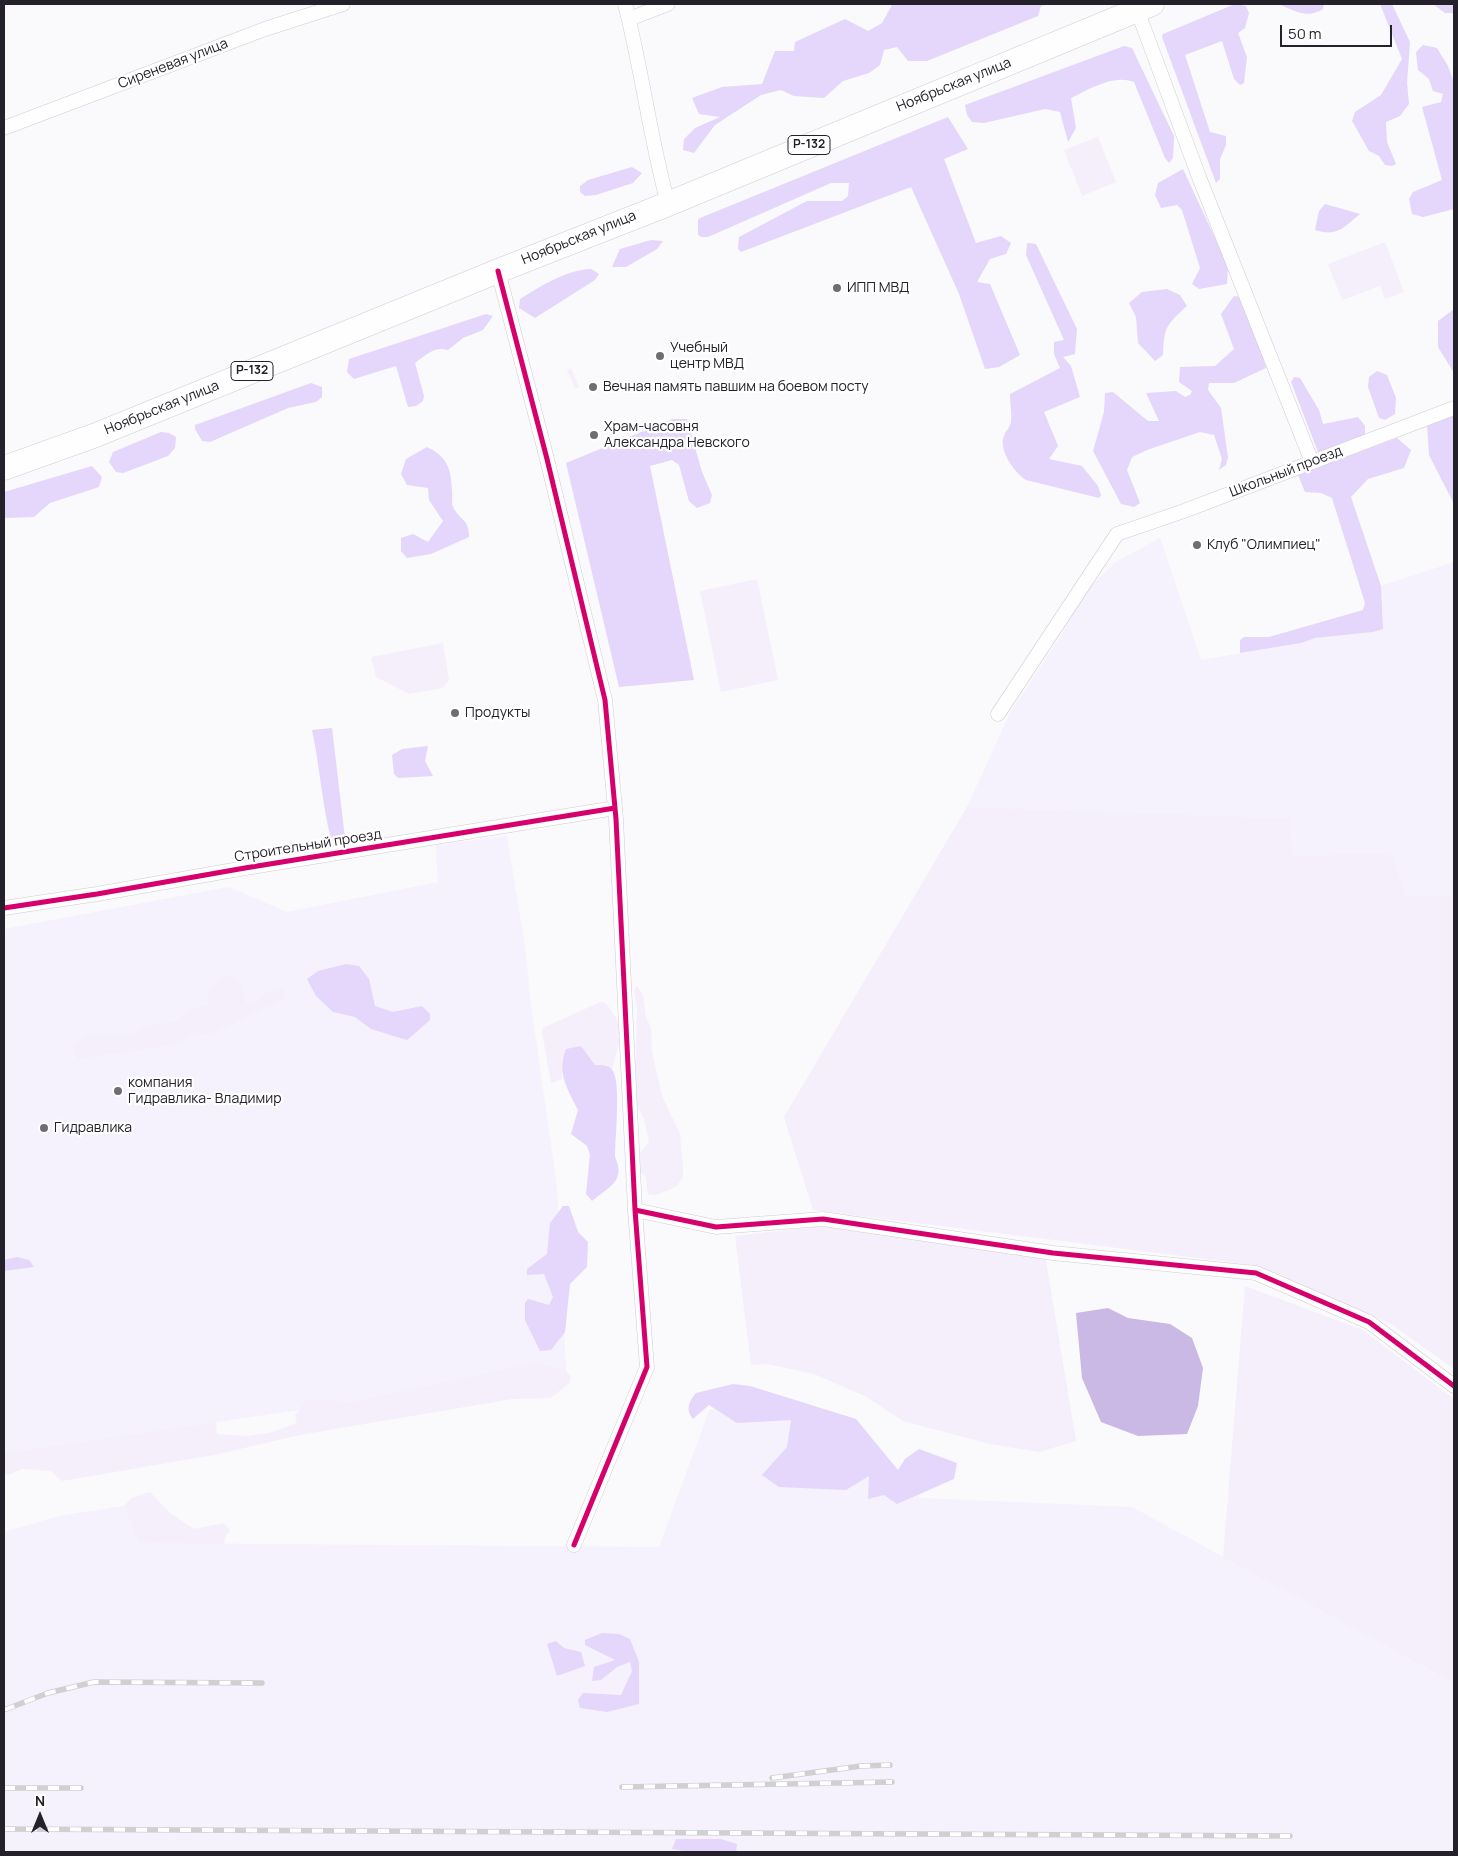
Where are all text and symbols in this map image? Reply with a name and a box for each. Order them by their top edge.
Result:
scale bar [1283,15,1396,47]
text: 50 m [1288,23,1322,44]
street label: Сиреневая улица [116,35,230,93]
street label: Ноябрьская улица [894,54,1014,116]
road number: Р-132 [788,136,830,154]
street label: Ноябрьская улица [519,207,639,269]
place label: ИПП МВД [847,280,909,296]
marker: ИПП МВД [831,282,843,294]
place label: Учебный центр МВД [670,340,744,372]
marker: Учебный центр МВД [654,350,666,362]
road number: Р-132 [231,362,273,381]
street label: Ноябрьская улица [102,377,222,439]
place label: Вечная память павшим на боевом посту [603,379,869,395]
marker: Вечная память павшим на боевом посту [587,381,599,393]
place label: Храм-часовня Александра Невского [604,419,750,452]
marker: Храм-часовня Александра Невского [588,429,600,441]
street label: Школьный проезд [1227,443,1345,501]
place label: Клуб "Олимпиец" [1207,537,1321,553]
marker: Клуб "Олимпиец" [1191,539,1203,551]
place label: Продукты [465,705,530,721]
marker: Продукты [449,707,461,719]
street label: Строительный проезд [233,826,383,866]
place label: компания Гидравлика- Владимир [128,1075,281,1108]
marker: компания Гидравлика- Владимир [112,1085,124,1097]
place label: Гидравлика [54,1120,132,1136]
marker: Гидравлика [38,1122,50,1134]
north arrow [15,1791,65,1841]
text: N [35,1791,45,1810]

